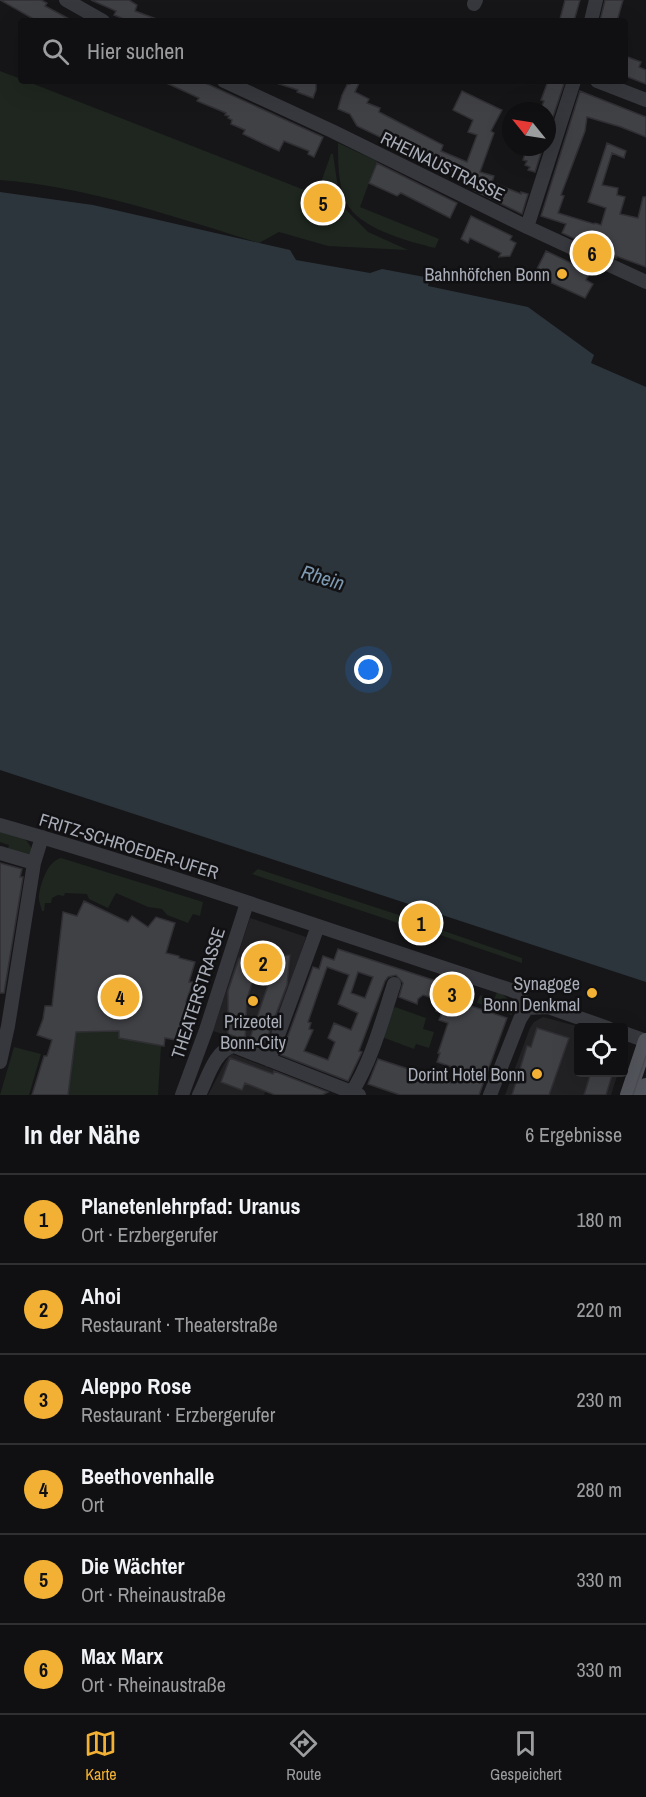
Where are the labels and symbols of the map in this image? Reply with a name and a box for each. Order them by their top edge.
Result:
north arrow [502,102,556,156]
street label: RHEINAUSTRASSE [377,125,509,207]
pin: 5 [304,180,342,226]
pin: 6 [572,230,612,276]
place label: Bahnhöfchen Bonn [424,262,550,287]
marker: Bahnhöfchen Bonn [555,267,569,281]
water label: Rhein [298,558,348,596]
your location [354,655,383,684]
street label: FRITZ-SCHROEDER-UFER [36,807,222,885]
pin: 1 [402,900,440,946]
street label: THEATERSTRASSE [165,924,231,1062]
pin: 2 [244,940,282,986]
place label: Synagoge Bonn Denkmal [483,971,580,1017]
pin: 3 [432,972,472,1016]
pin: 4 [100,974,140,1020]
marker: Synagoge Bonn Denkmal [585,986,599,1000]
marker: Prizeotel Bonn-City [246,994,260,1008]
place label: Prizeotel Bonn-City [220,1009,286,1055]
place label: Dorint Hotel Bonn [408,1062,525,1087]
marker: Dorint Hotel Bonn [530,1067,544,1081]

